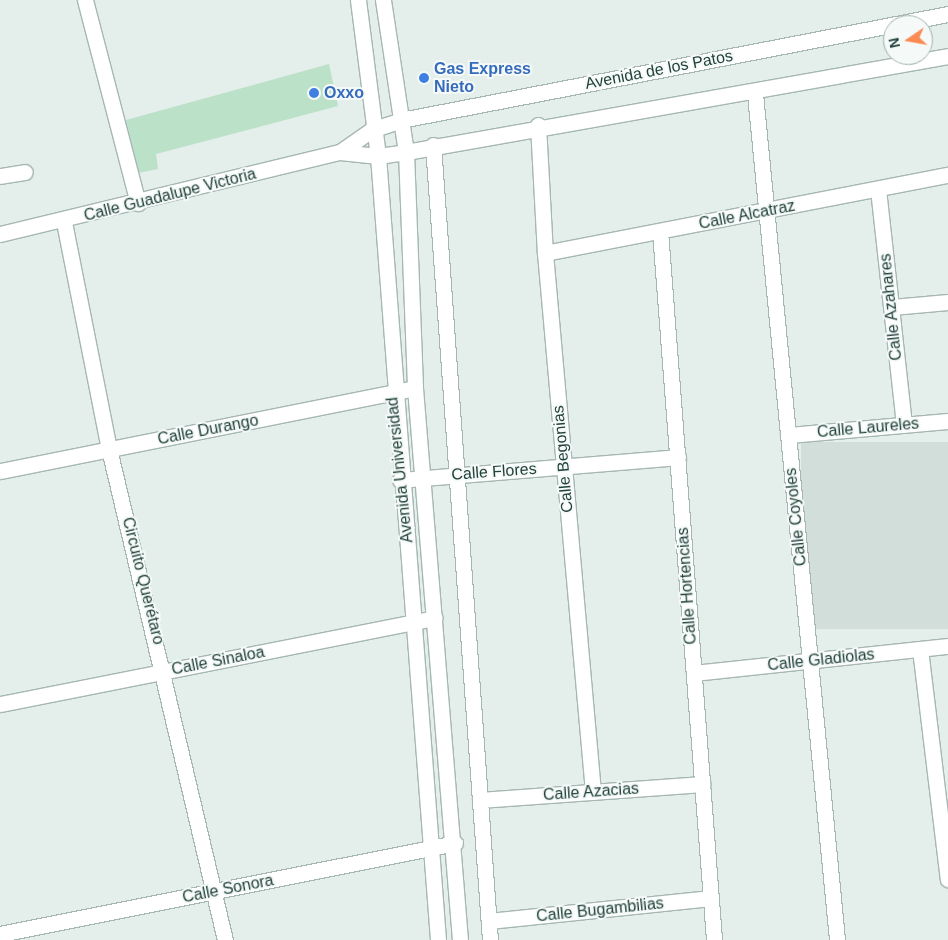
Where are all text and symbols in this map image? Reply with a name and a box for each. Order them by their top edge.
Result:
north arrow [883,15,933,65]
text: N [885,36,903,50]
street label: Avenida de los Patos [584,46,734,94]
place label: Gas Express Nieto [434,59,531,97]
marker: Gas Express Nieto [418,72,430,84]
place label: Oxxo [324,83,364,103]
marker: Oxxo [308,87,320,99]
street label: Calle Guadalupe Victoria [82,164,258,226]
street label: Calle Alcatraz [697,196,797,234]
street label: Calle Azahares [876,252,906,362]
street label: Avenida Universidad [383,396,417,544]
street label: Calle Begonias [549,405,577,513]
street label: Calle Durango [156,411,260,449]
street label: Calle Laureles [816,414,920,442]
street label: Calle Flores [451,459,537,485]
street label: Calle Coyoles [781,467,811,567]
street label: Circuito Querétaro [118,515,168,647]
street label: Calle Hortencias [673,527,701,645]
street label: Calle Sinaloa [170,643,266,679]
street label: Calle Gladiolas [766,645,876,675]
street label: Calle Azacias [542,779,640,805]
street label: Calle Sonora [181,871,275,907]
street label: Calle Bugambilias [535,894,665,926]

